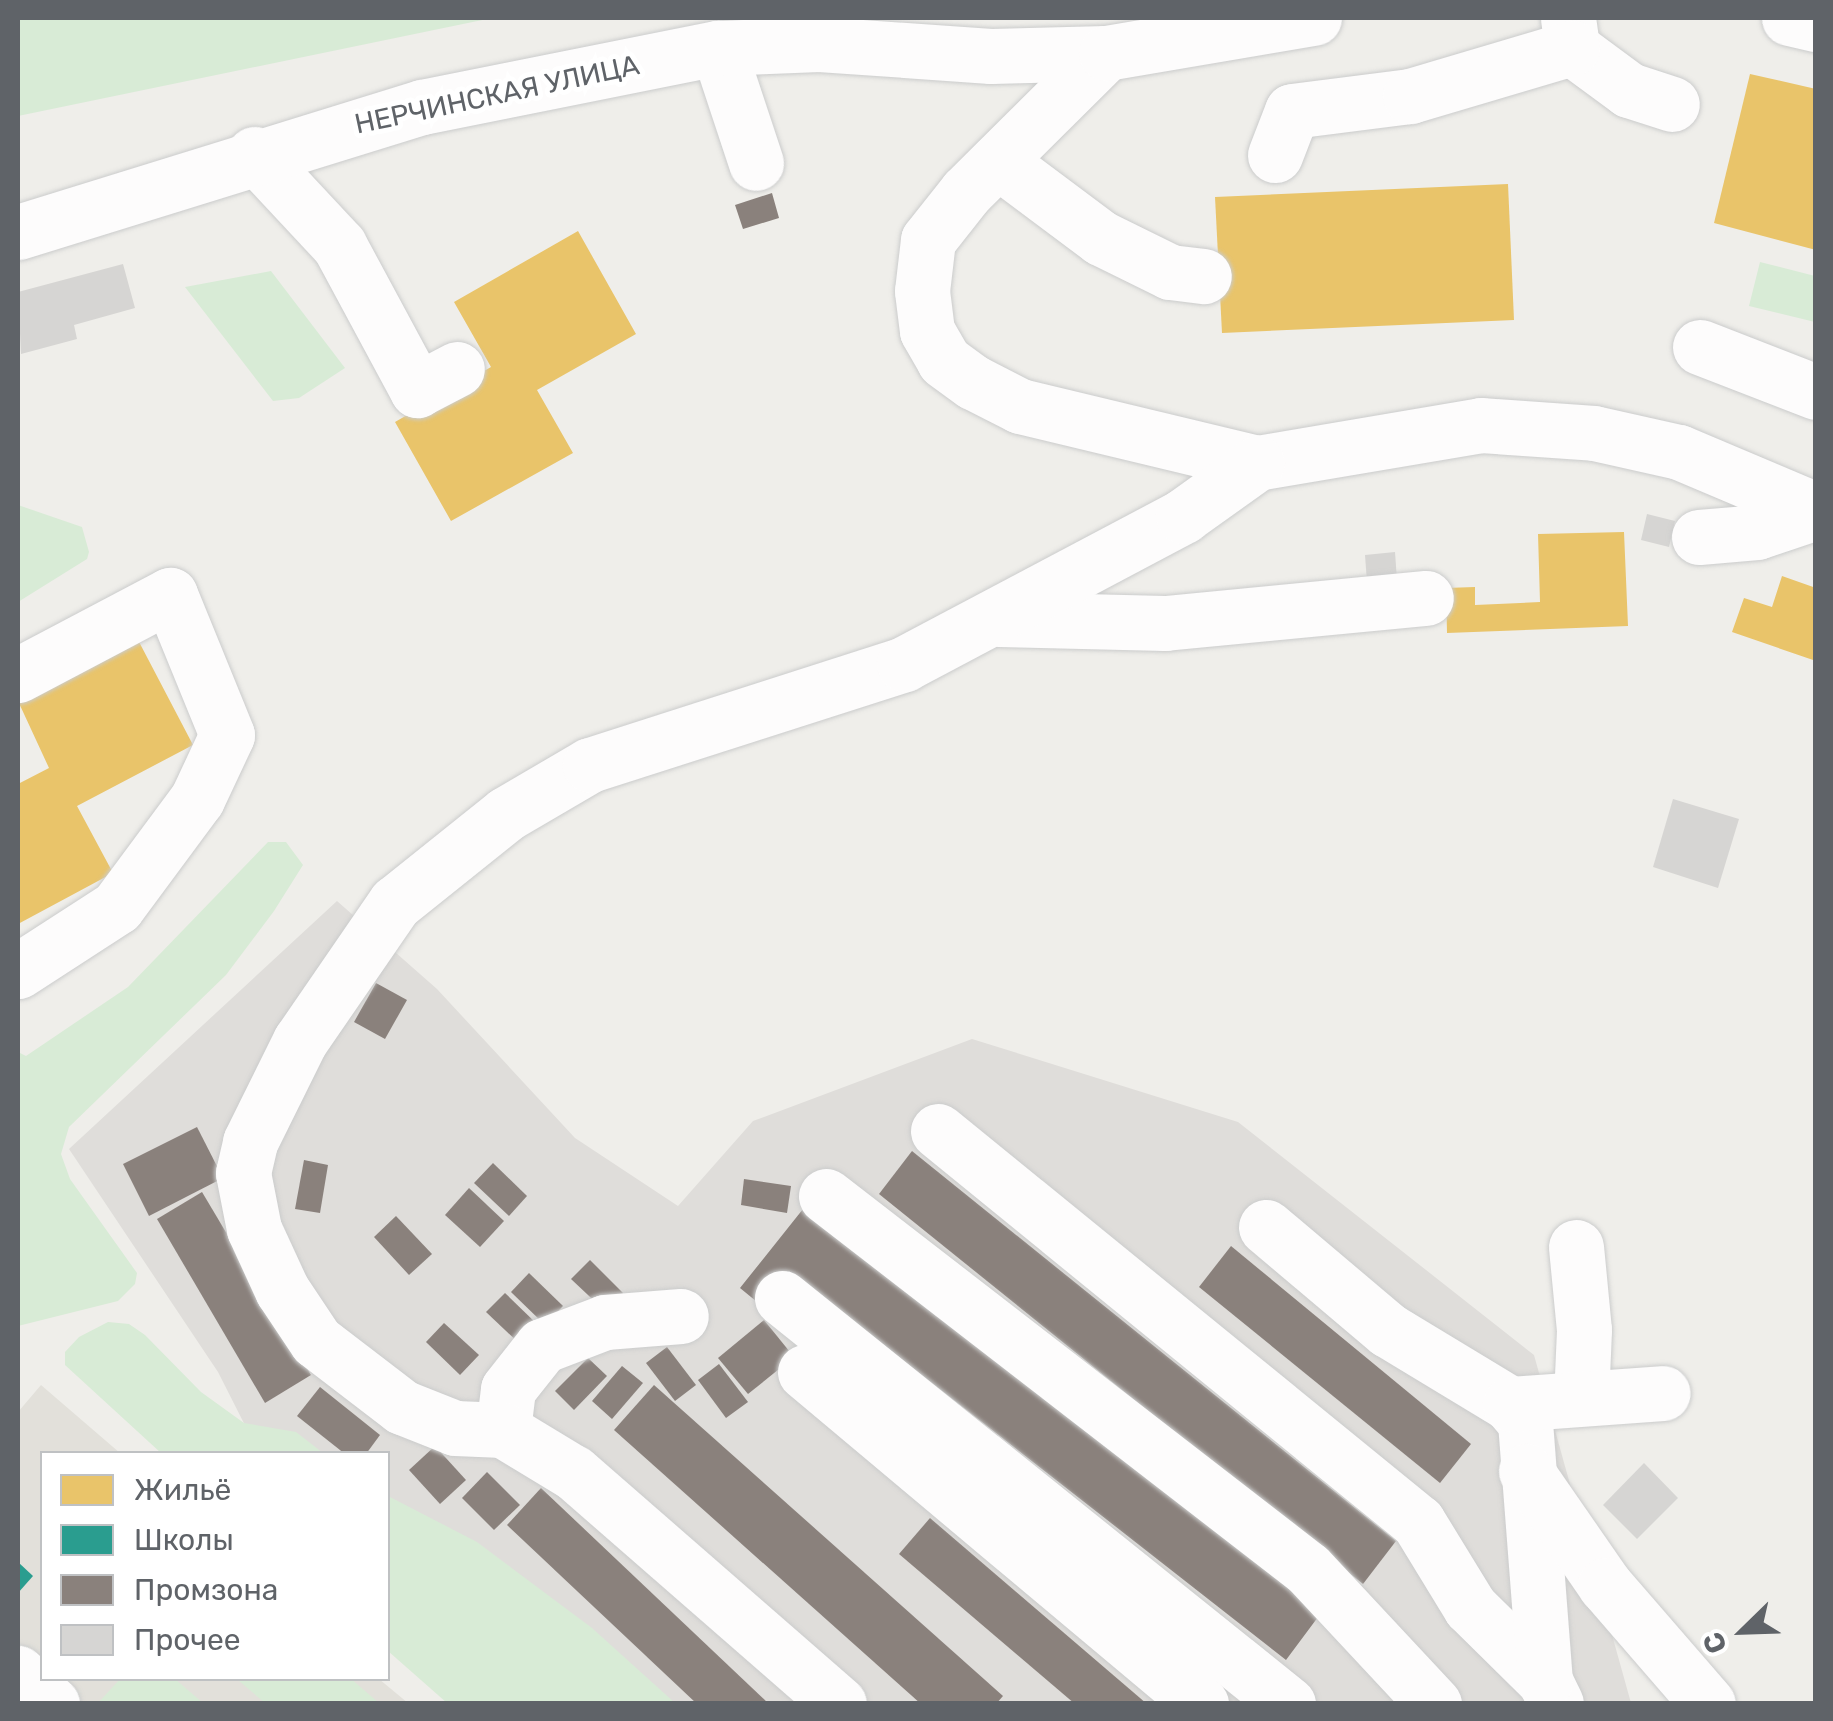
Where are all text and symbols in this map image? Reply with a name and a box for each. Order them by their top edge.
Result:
street label: НЕРЧИНСКАЯ УЛИЦА [352,48,642,142]
legend [40,1451,390,1681]
text: Жильё [134,1472,231,1508]
text: Школы [134,1522,234,1558]
text: Промзона [134,1572,278,1608]
north arrow [1693,1581,1793,1681]
text: Прочее [134,1622,241,1658]
text: С [1696,1627,1734,1658]

